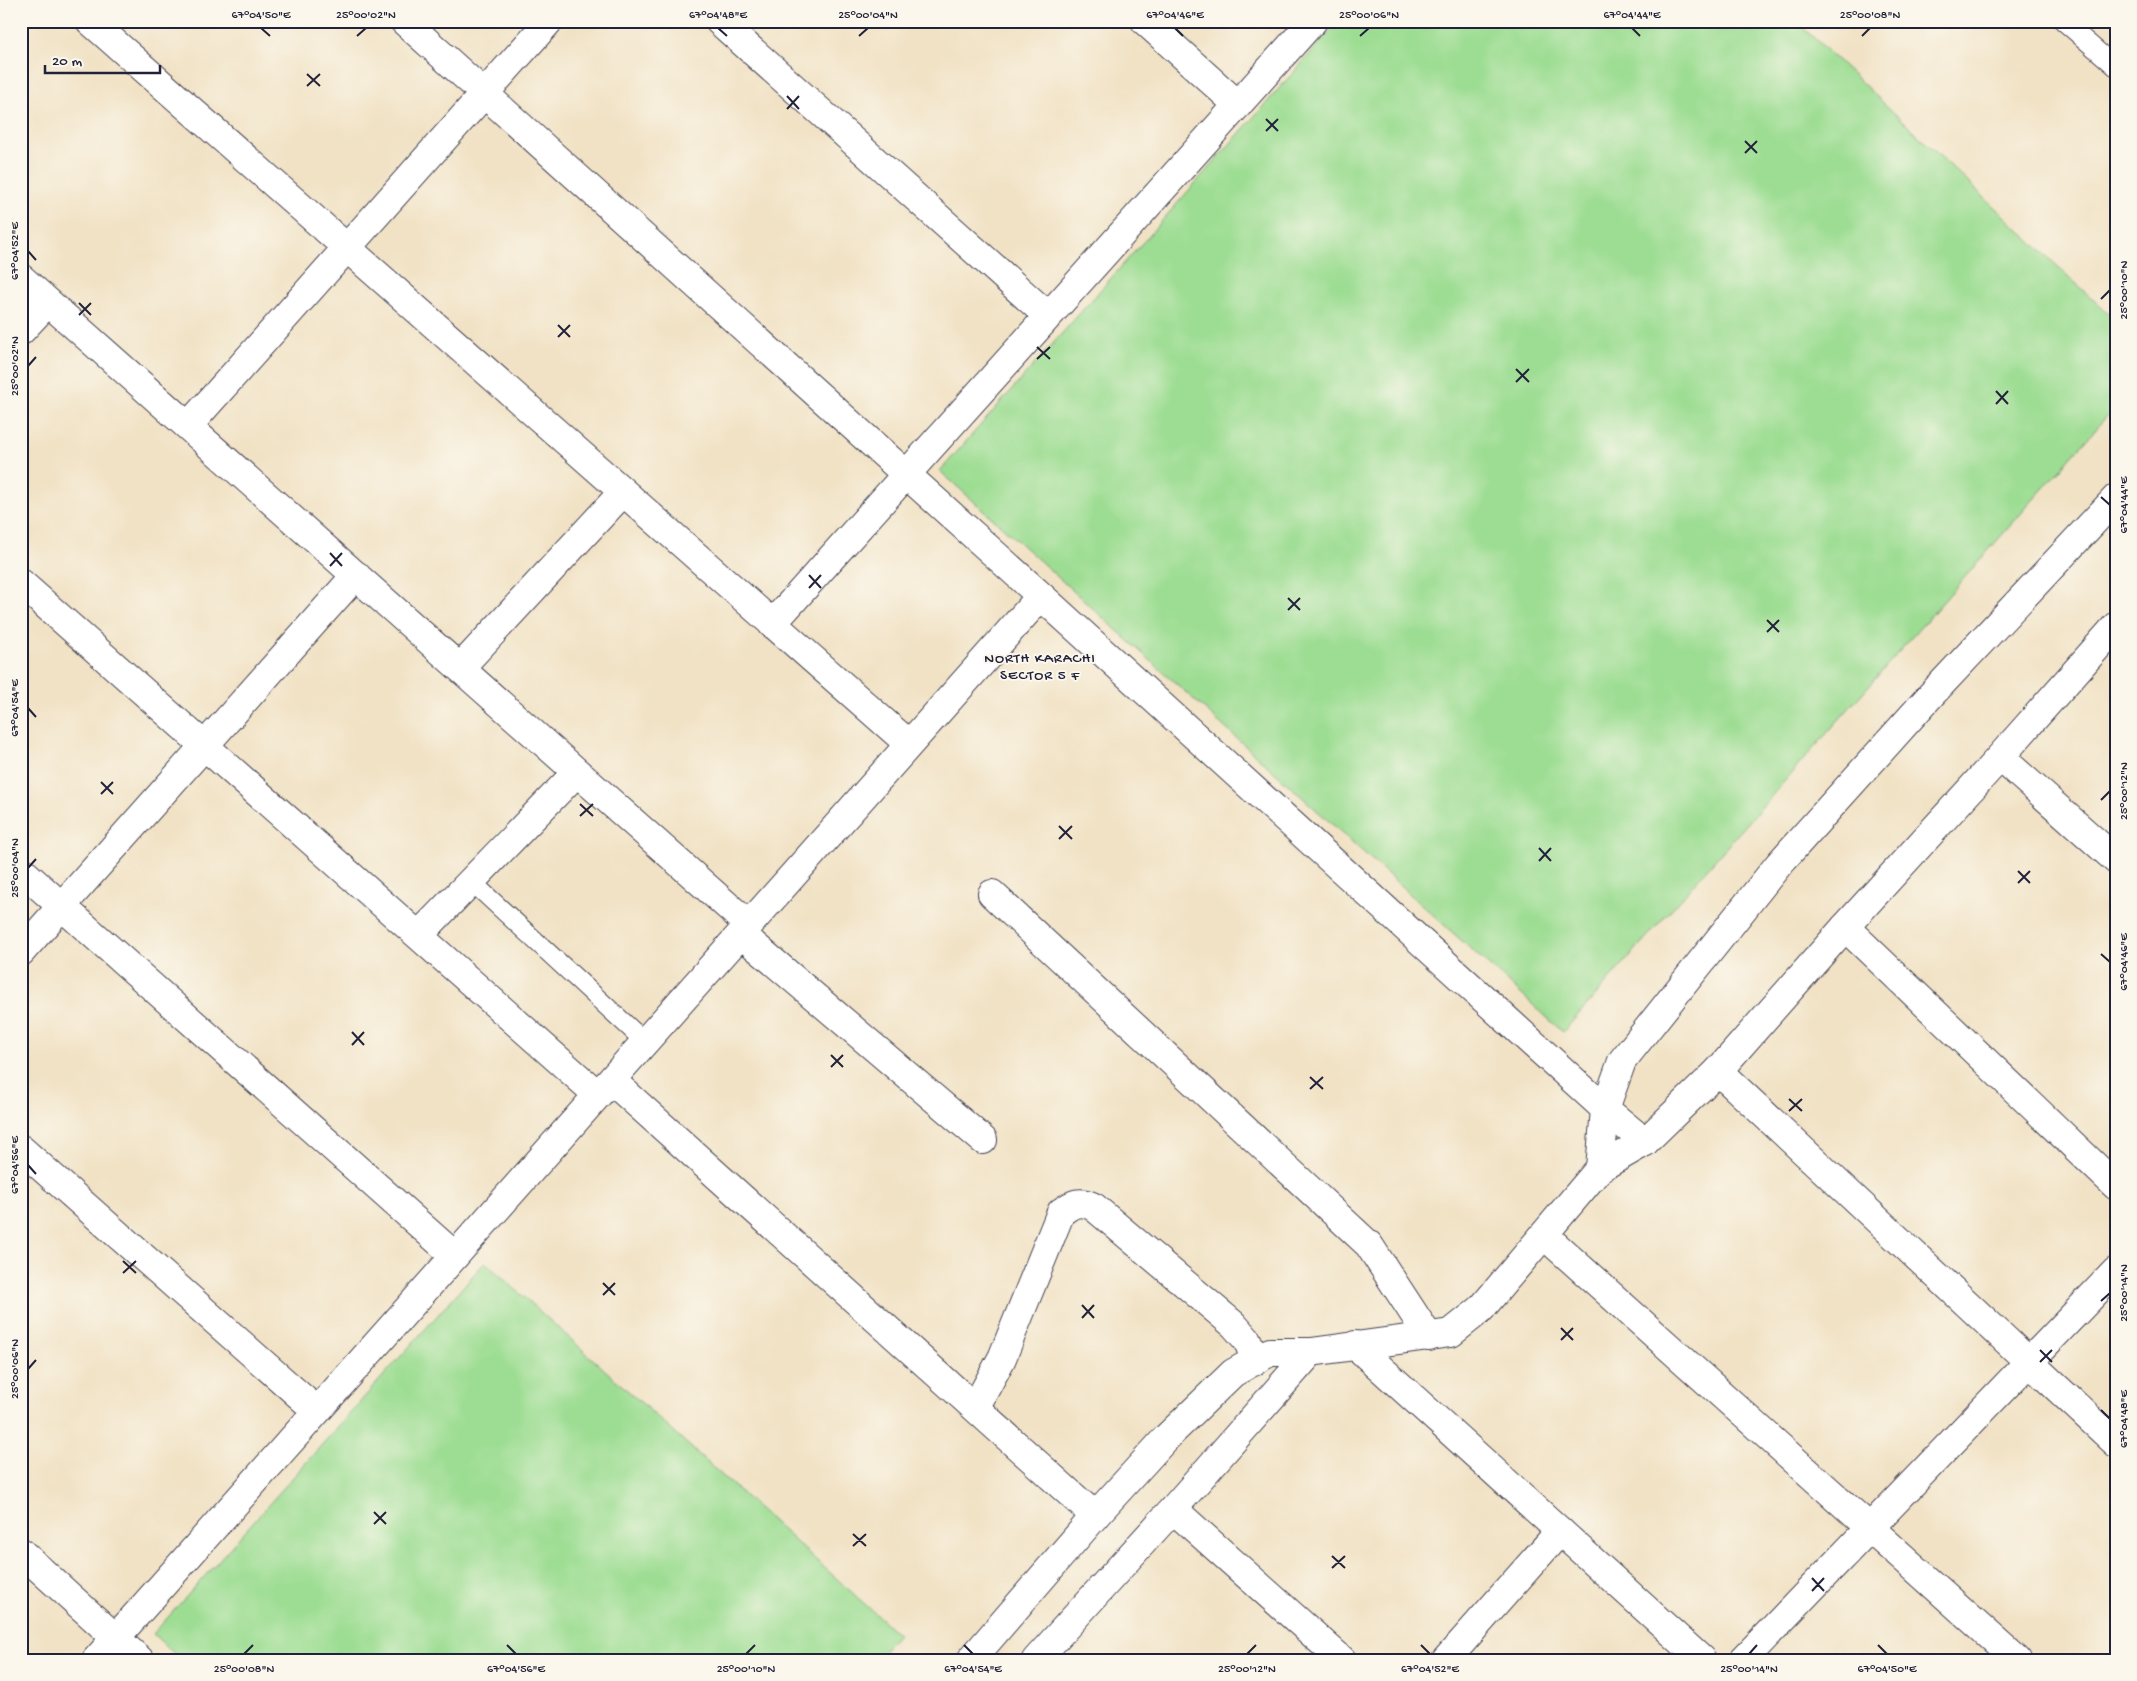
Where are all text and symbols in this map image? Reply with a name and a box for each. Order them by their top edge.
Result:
text: 67°04'50"E [232,9,291,23]
text: 25°00'02"N [336,9,396,23]
text: 67°04'48"E [689,9,748,23]
text: 25°00'04"N [838,9,898,23]
text: 67°04'46"E [1146,9,1204,23]
text: 25°00'06"N [1339,9,1399,23]
text: 67°04'44"E [1603,9,1661,23]
text: 25°00'08"N [1840,9,1900,23]
scale bar [45,42,160,74]
text: 20 m [52,53,82,71]
text: 67°04'52"E [9,222,23,280]
text: 25°00'10"N [2118,260,2132,319]
text: 25°00'02"N [9,336,23,396]
text: 67°04'44"E [2118,476,2132,534]
district label: NORTH KARACHI SECTOR 5 F [984,650,1096,685]
text: 67°04'54"E [9,679,23,737]
text: 25°00'12"N [2118,762,2132,820]
text: 25°00'04"N [9,838,23,898]
text: 67°04'46"E [2118,933,2132,991]
text: 67°04'56"E [9,1135,23,1194]
text: 25°00'14"N [2118,1264,2132,1322]
text: 25°00'06"N [9,1339,23,1399]
text: 67°04'48"E [2118,1389,2132,1448]
text: 25°00'08"N [214,1663,274,1677]
text: 67°04'56"E [487,1663,546,1677]
text: 25°00'10"N [717,1663,776,1677]
text: 67°04'54"E [944,1663,1002,1677]
text: 25°00'12"N [1218,1663,1276,1677]
text: 67°04'52"E [1401,1663,1459,1677]
text: 25°00'14"N [1720,1663,1778,1677]
text: 67°04'50"E [1858,1663,1917,1677]

